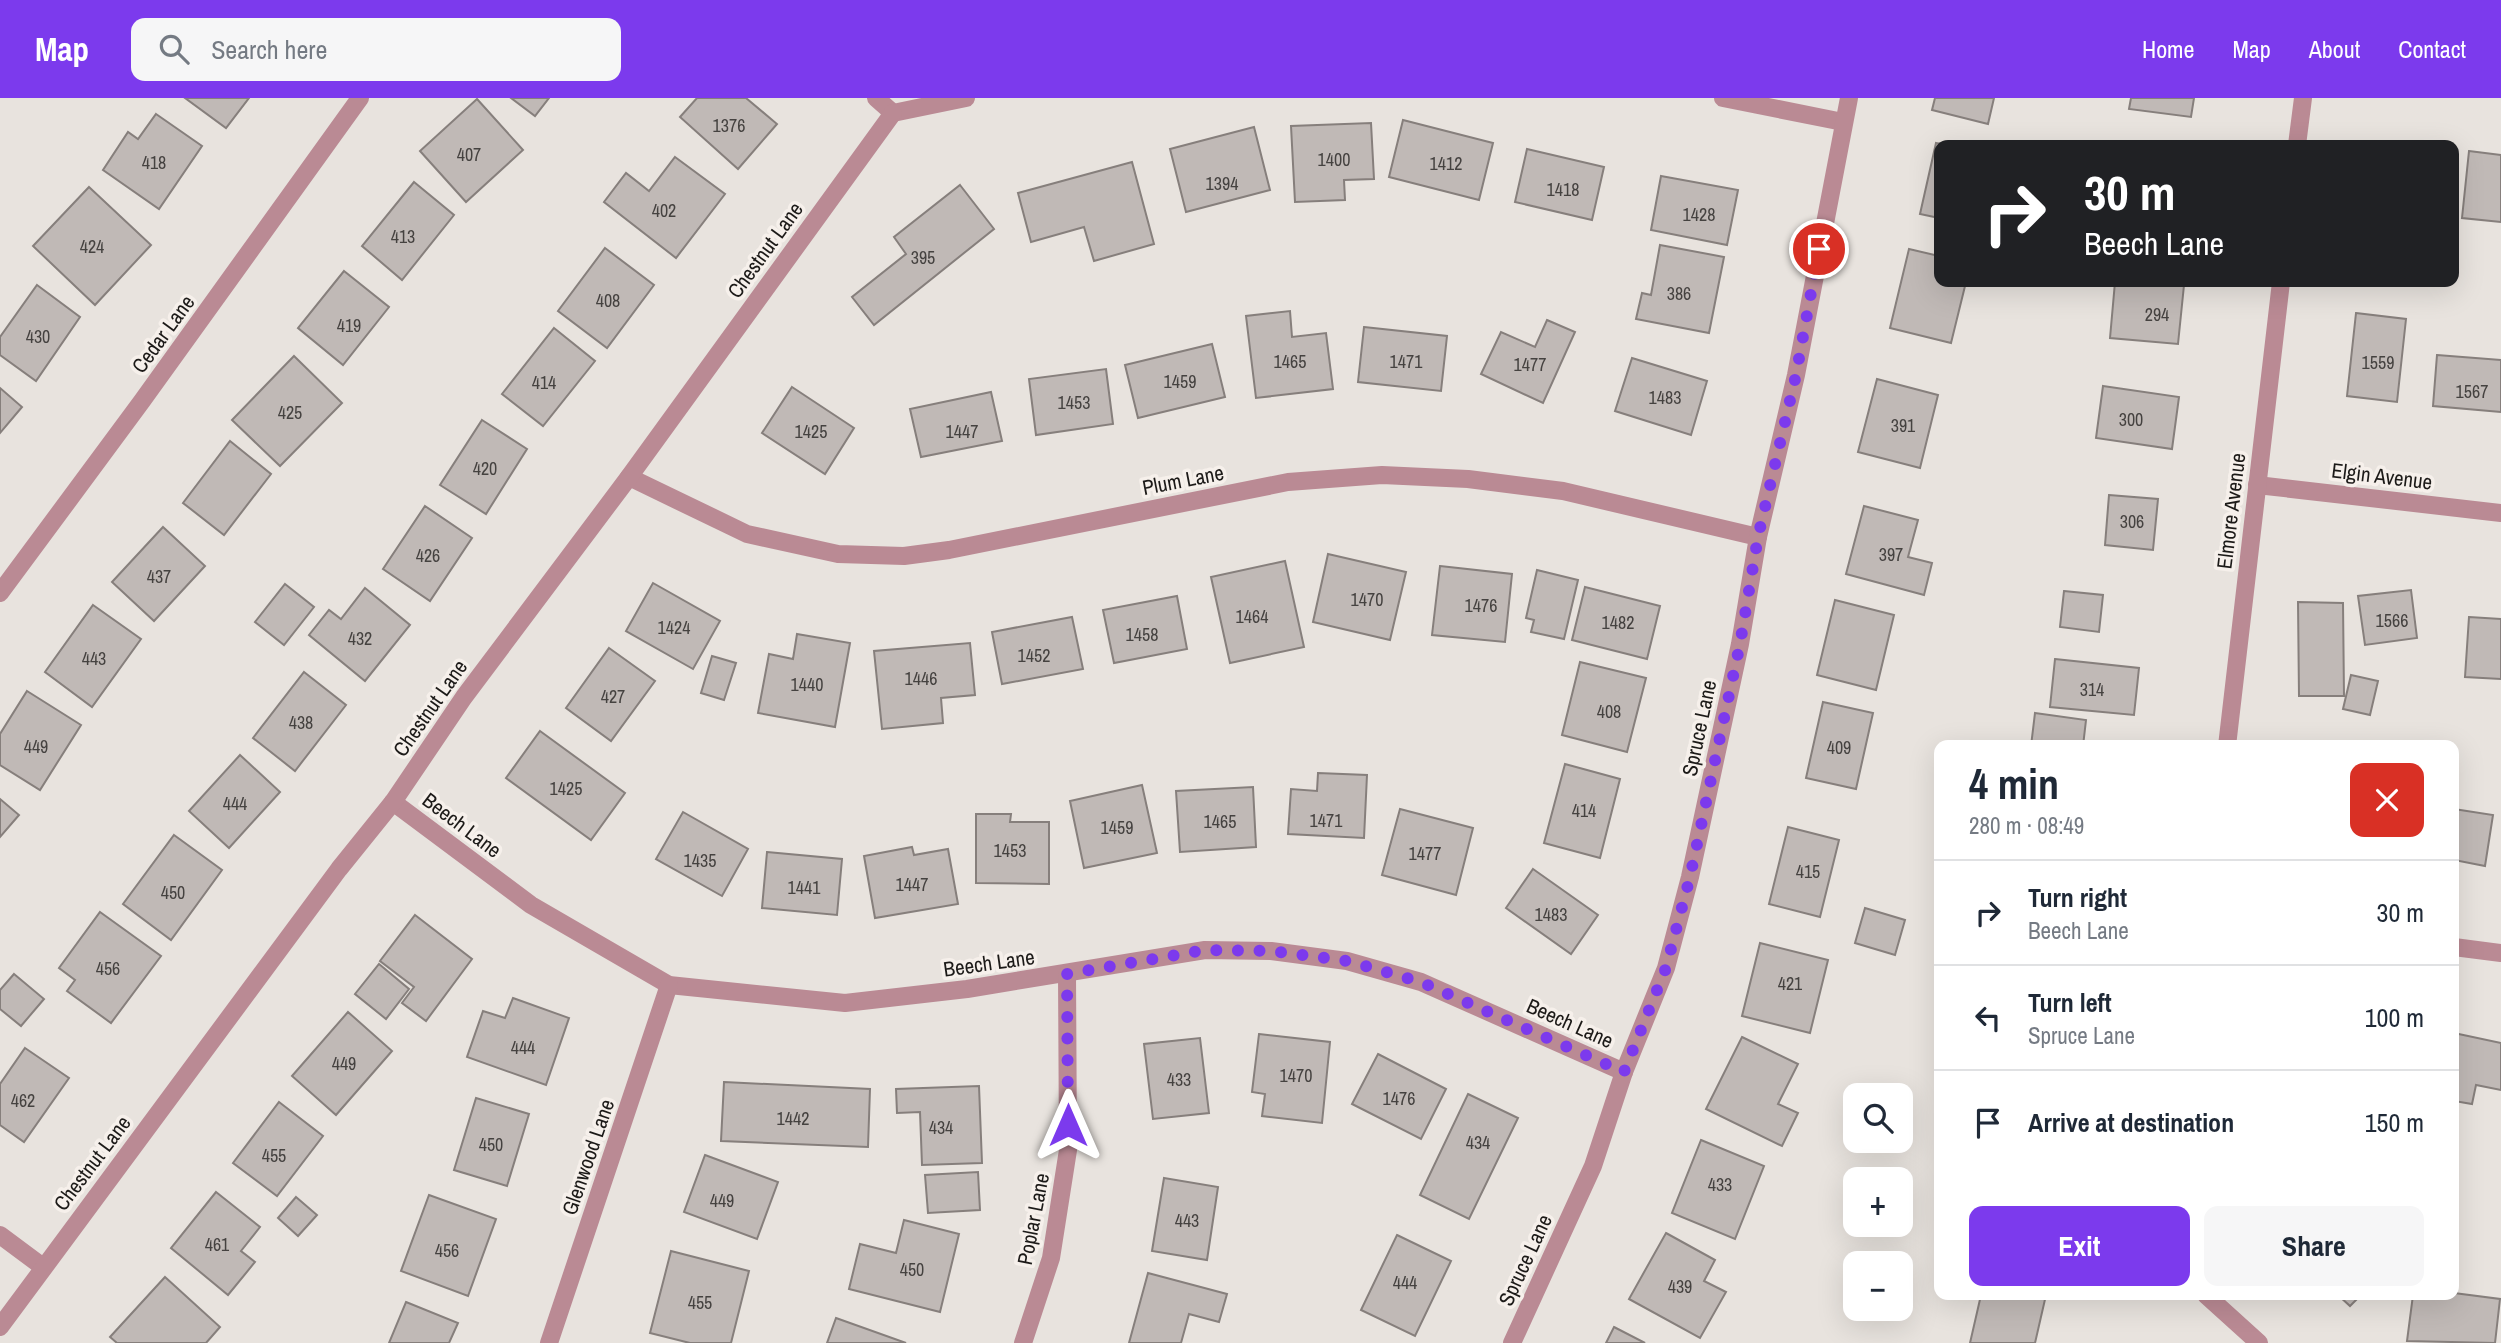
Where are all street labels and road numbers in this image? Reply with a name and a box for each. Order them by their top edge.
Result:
street label: Chestnut Lane [720,196,810,304]
street label: Cedar Lane [125,289,201,379]
street label: Elmore Avenue [2210,451,2252,571]
street label: Elgin Avenue [2330,455,2434,497]
street label: Plum Lane [1140,458,1226,502]
street label: Chestnut Lane [386,654,474,762]
street label: Spruce Lane [1675,677,1723,779]
street label: Beech Lane [417,786,507,864]
street label: Beech Lane [941,942,1037,984]
street label: Beech Lane [1522,991,1618,1055]
street label: Glenwood Lane [555,1095,621,1219]
street label: Chestnut Lane [47,1110,137,1216]
street label: Poplar Lane [1010,1171,1056,1267]
street label: Spruce Lane [1491,1210,1559,1310]

